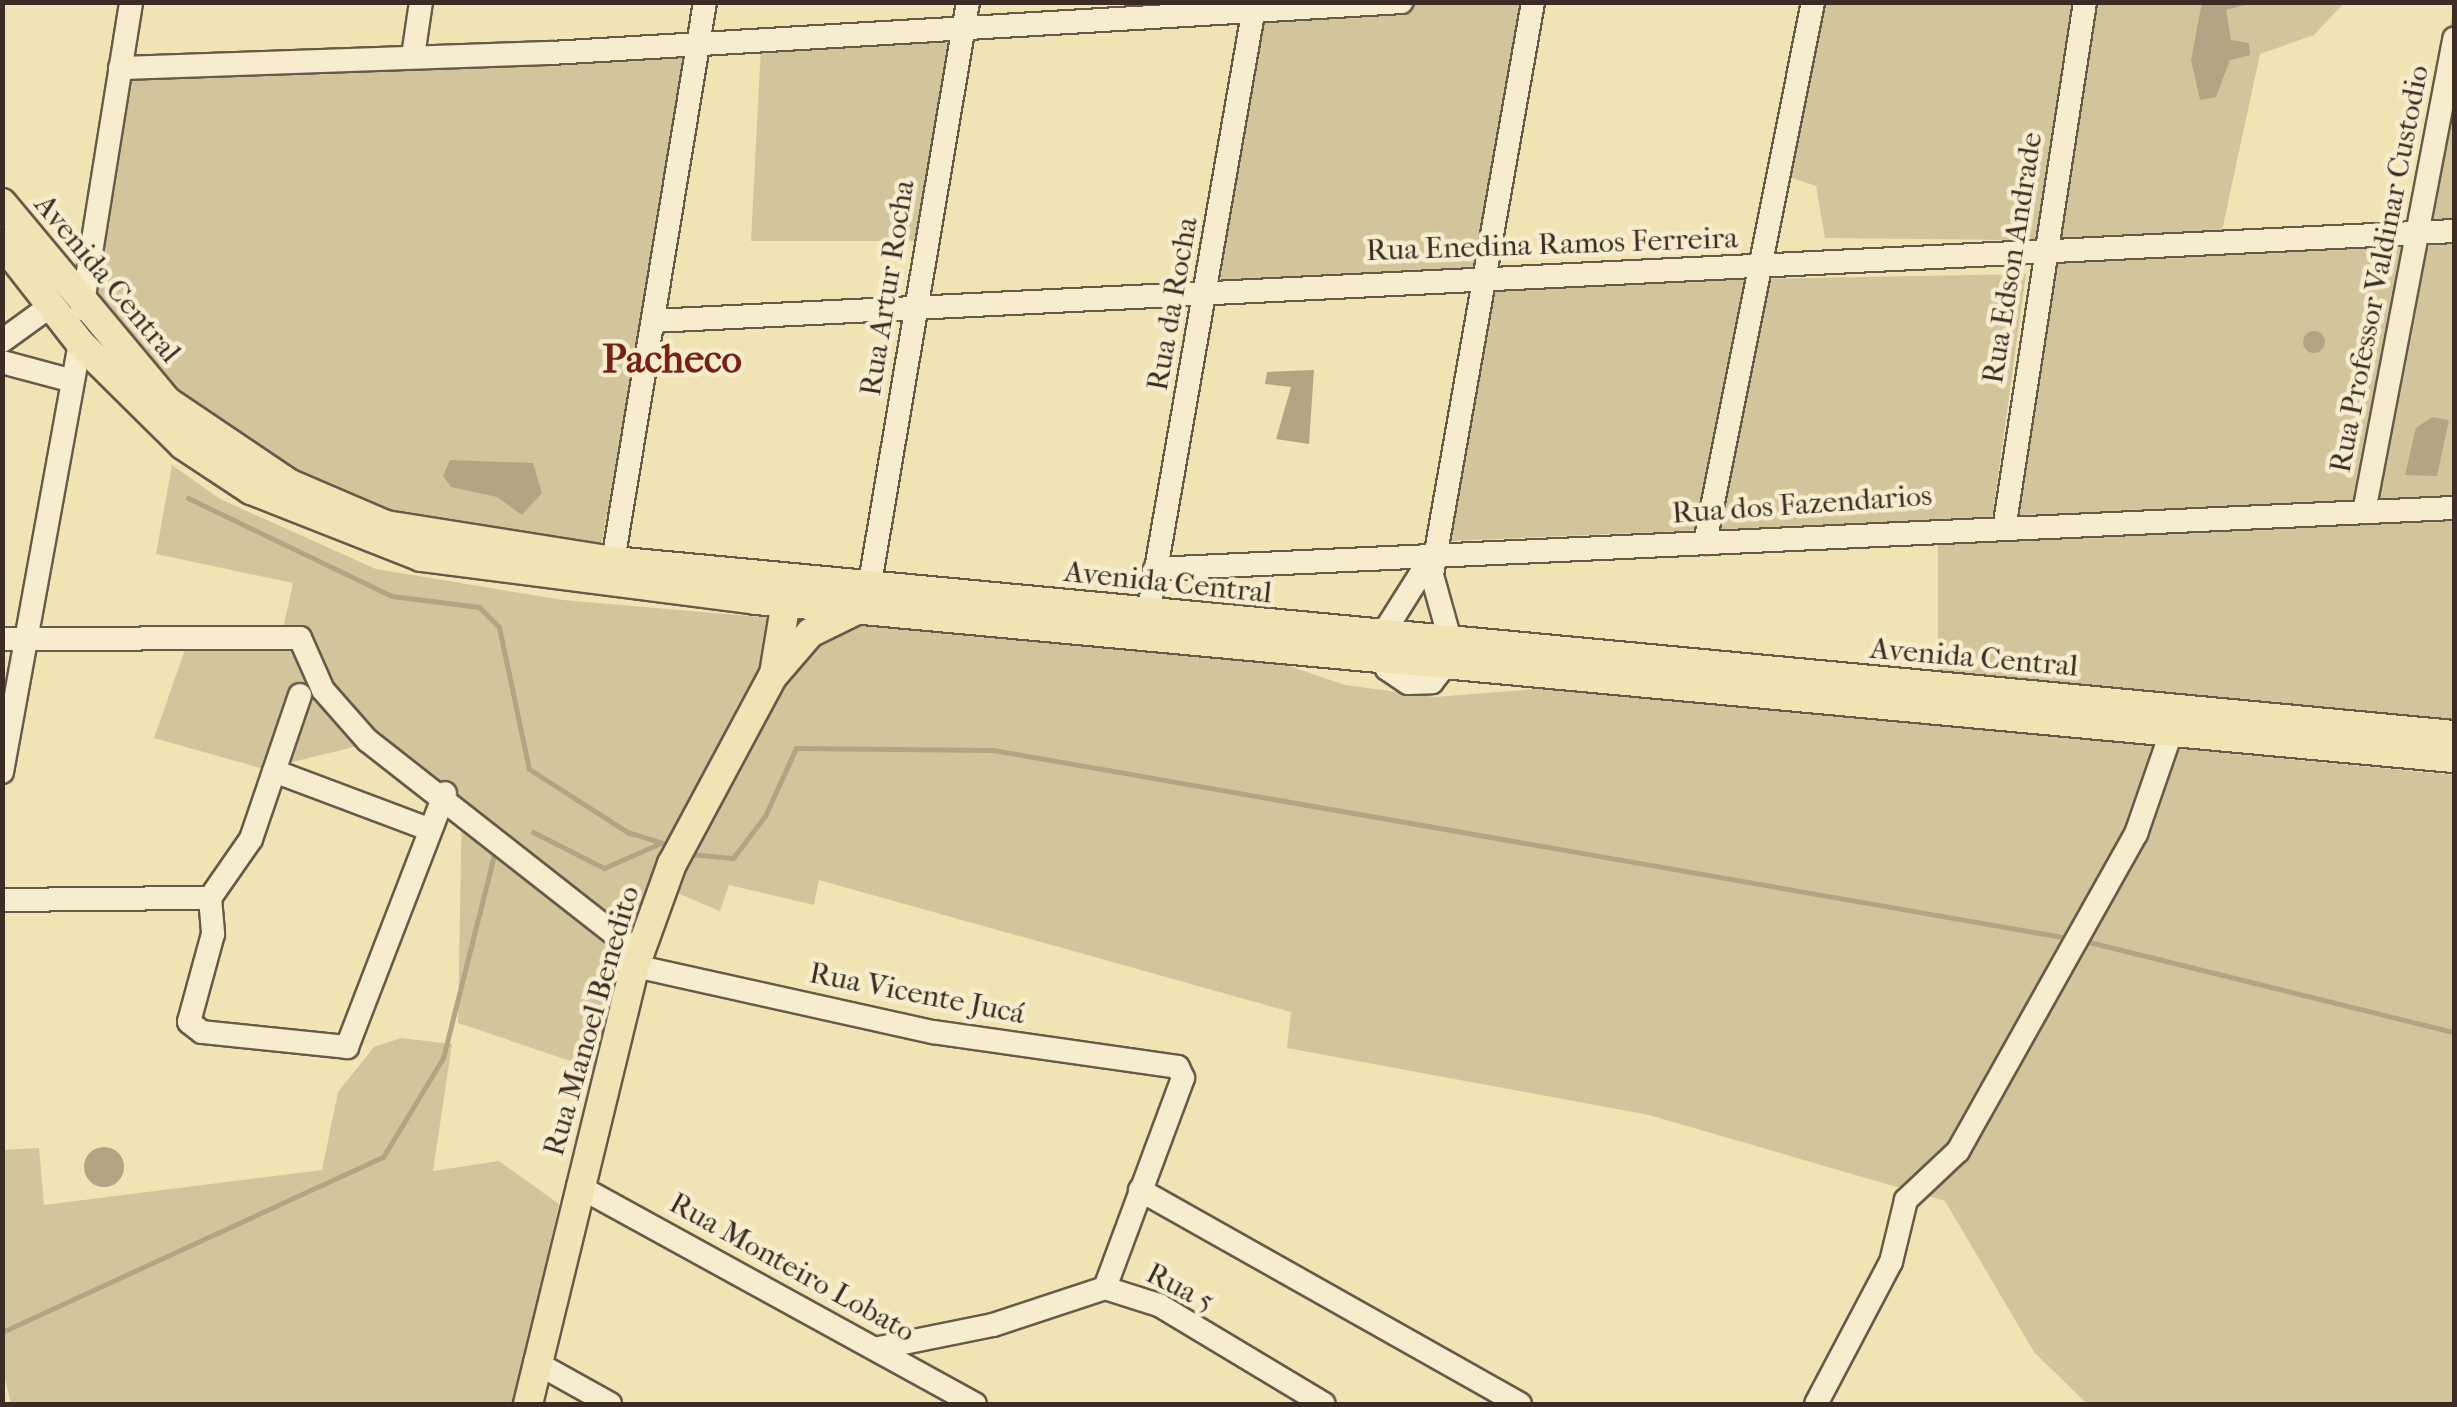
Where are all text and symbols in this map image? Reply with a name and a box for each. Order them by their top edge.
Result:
street label: Rua Professor Valdinar Custodio [2323,62,2437,476]
street label: Rua Edson Andrade [1975,130,2051,386]
street label: Rua Artur Rocha [853,177,923,399]
street label: Avenida Central [26,188,188,370]
street label: Rua da Rocha [1140,214,1206,394]
street label: Rua Enedina Ramos Ferreira [1365,221,1739,269]
district label: Pacheco [602,335,742,383]
street label: Rua dos Fazendarios [1671,478,1933,532]
street label: Avenida Central [1062,554,1274,612]
street label: Avenida Central [1869,631,2079,685]
street label: Rua Manoel Benedito [536,882,648,1160]
street label: Rua Vicente Jucá [806,955,1028,1033]
street label: Rua Monteiro Lobato [663,1186,921,1350]
street label: Rua 5 [1140,1256,1220,1320]

